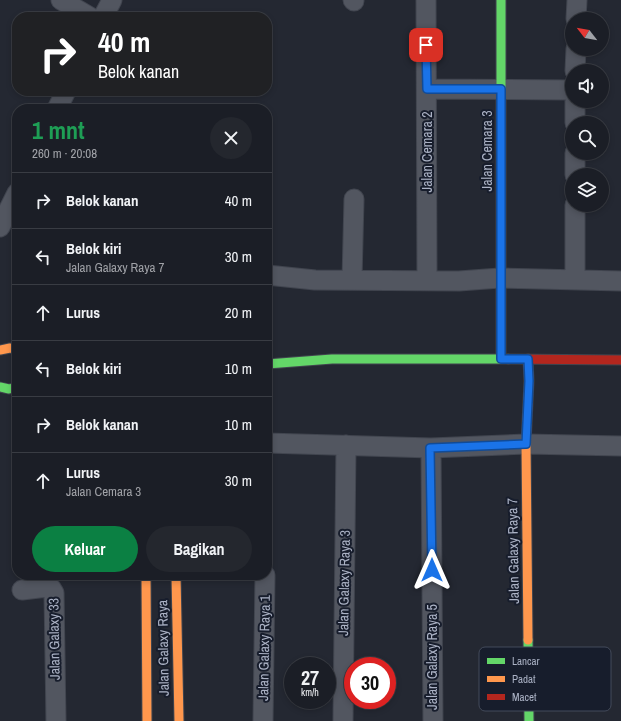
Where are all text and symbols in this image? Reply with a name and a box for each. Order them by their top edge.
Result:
north arrow [565,12,609,56]
map controls [565,12,609,212]
text: 40 m [98,23,150,61]
icon: right [32,28,84,80]
pin [409,28,443,62]
icon: arrive [415,34,437,56]
text: Belok kanan [98,59,179,84]
button: sound [565,64,609,108]
street label: Jalan Cemara 3 [478,110,496,192]
street label: Jalan Cemara 2 [418,111,436,193]
text: 1 mnt [32,114,85,146]
button: search [565,116,609,160]
button: close [210,117,252,159]
text: 260 m · 20:08 [32,145,97,162]
button: layers [565,168,609,212]
icon: right [32,190,54,212]
text: Belok kanan [66,190,138,211]
text: 40 m [225,190,252,211]
text: Belok kiri [66,238,121,259]
icon: left [32,246,54,268]
text: 30 m [225,246,252,267]
text: Jalan Galaxy Raya 7 [66,259,164,276]
icon: ahead [32,302,54,324]
text: Lurus [66,302,100,323]
text: 20 m [225,302,252,323]
icon: left [32,358,54,380]
text: Belok kiri [66,358,121,379]
text: 10 m [225,358,252,379]
icon: right [32,414,54,436]
text: Belok kanan [66,414,138,435]
text: 10 m [225,414,252,435]
text: Lurus [66,462,100,483]
icon: ahead [32,470,54,492]
text: 30 m [225,470,252,491]
text: Jalan Cemara 3 [66,483,141,500]
street label: Jalan Galaxy Raya 7 [503,498,523,604]
button: Keluar [32,526,138,572]
button: Bagikan [146,526,252,572]
street label: Jalan Galaxy Raya 3 [334,530,354,636]
position arrow [411,549,453,591]
street label: Jalan Galaxy Raya 1 [254,594,274,701]
street label: Jalan Galaxy 33 [44,598,64,680]
street label: Jalan Galaxy Raya [153,599,173,696]
street label: Jalan Galaxy Raya 5 [423,604,441,710]
legend [479,647,611,711]
text: Lancar [512,654,540,668]
speed limit sign: 30 [344,657,396,709]
text: 27 [301,664,319,691]
text: Padat [512,672,536,686]
text: km/h [301,686,319,699]
text: Macet [512,690,537,704]

